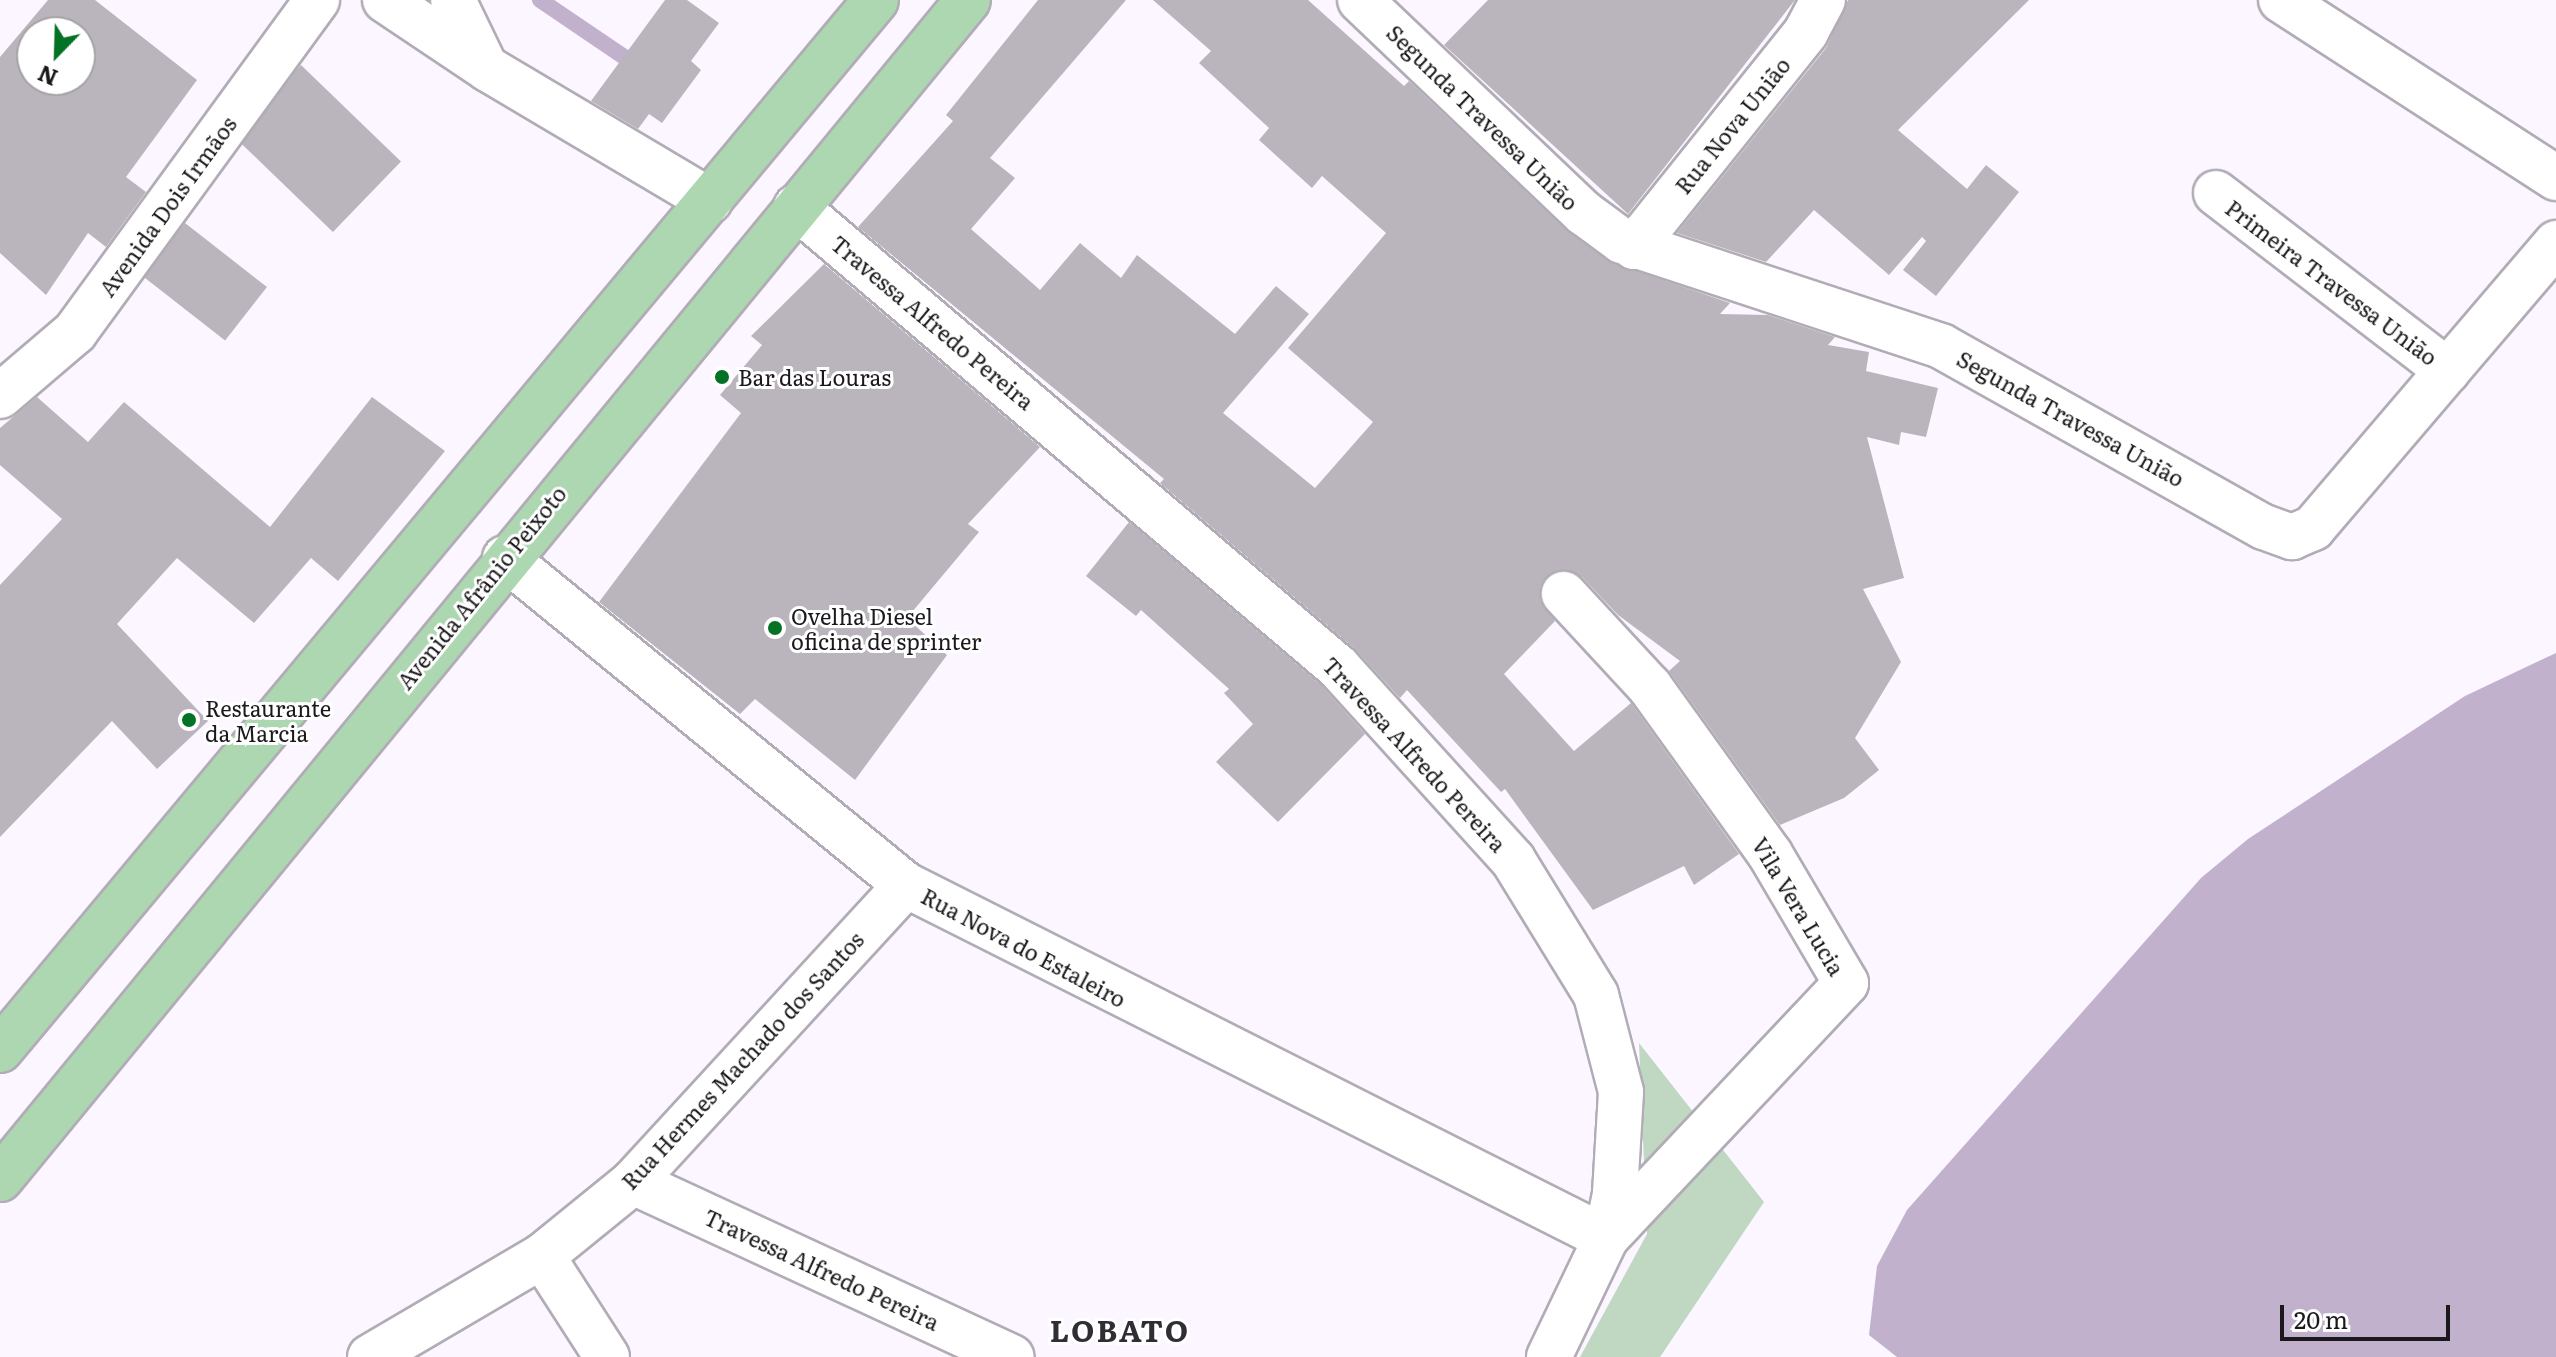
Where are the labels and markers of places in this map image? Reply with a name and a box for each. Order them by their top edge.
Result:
place label: Bar das Louras [738,364,891,390]
marker: Bar das Louras [713,368,731,386]
place label: Ovelha Diesel oficina de sprinter [791,602,982,654]
marker: Ovelha Diesel oficina de sprinter [766,619,784,637]
place label: Restaurante da Marcia [205,694,331,746]
marker: Restaurante da Marcia [180,711,198,729]

